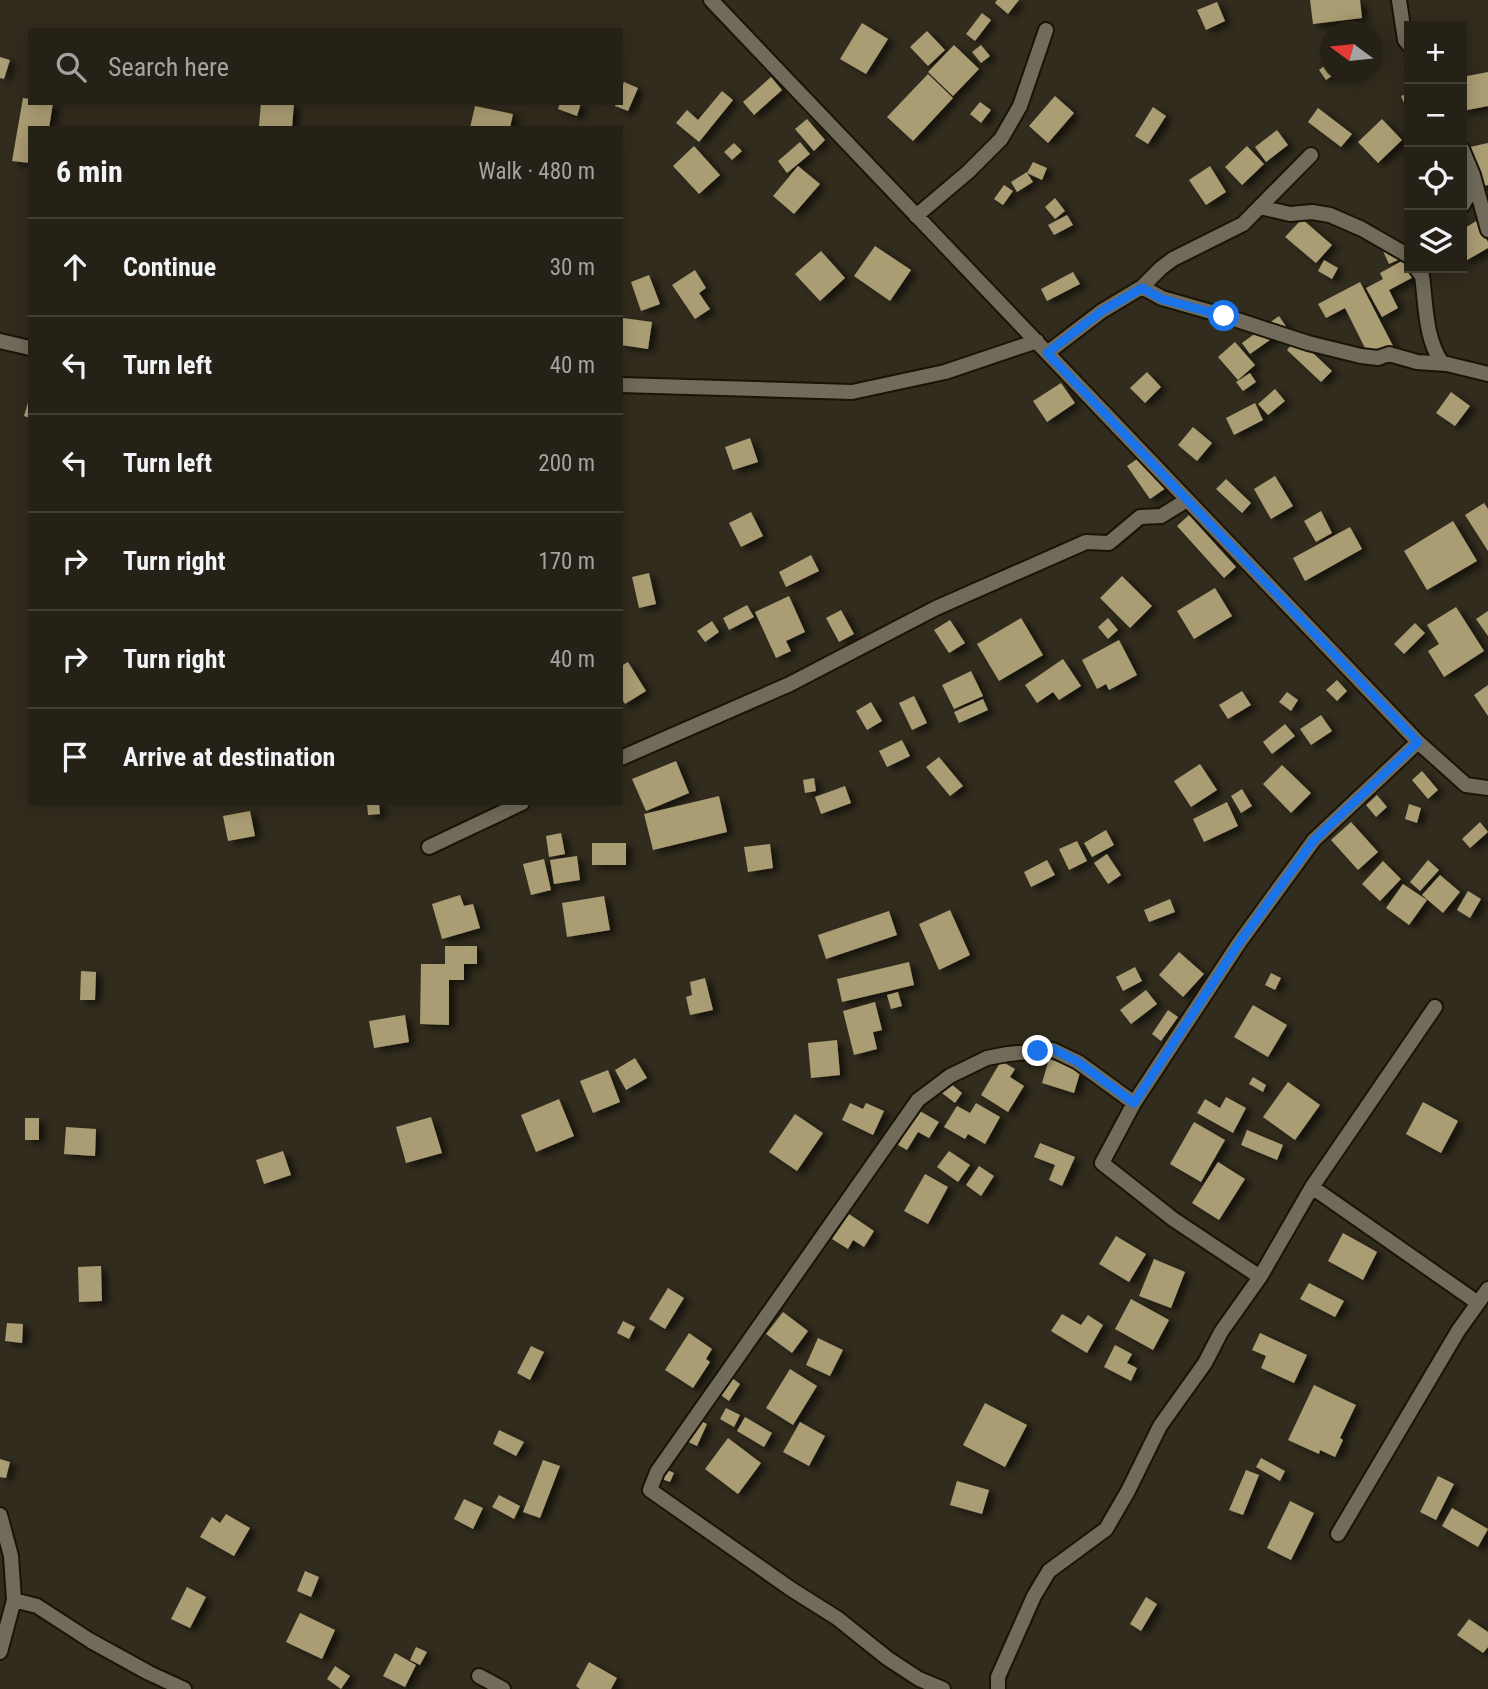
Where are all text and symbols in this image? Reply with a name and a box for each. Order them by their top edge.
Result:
north arrow [1320,21,1383,84]
map controls [1404,21,1467,273]
button: + [1404,21,1467,84]
search box [28,28,623,105]
icon: search [52,48,90,86]
text: Search here [108,52,229,82]
button: − [1404,84,1467,147]
button: locate [1404,147,1467,210]
text: 6 min [56,154,123,189]
text: Walk · 480 m [478,158,595,185]
button: layers [1404,210,1467,273]
icon: ahead [56,248,94,286]
text: Continue [123,252,216,282]
text: 30 m [550,254,595,281]
route start [1208,300,1239,331]
icon: left [56,346,94,384]
text: Turn left [123,350,212,380]
text: 40 m [550,352,595,379]
icon: left [56,444,94,482]
text: Turn left [123,448,212,478]
text: 200 m [538,450,595,477]
icon: right [56,542,94,580]
text: Turn right [123,546,225,576]
text: 170 m [538,548,595,575]
icon: right [56,640,94,678]
text: Turn right [123,644,225,674]
text: 40 m [550,646,595,673]
icon: arrive [56,738,94,776]
text: Arrive at destination [123,742,335,772]
route end [1022,1035,1053,1066]

